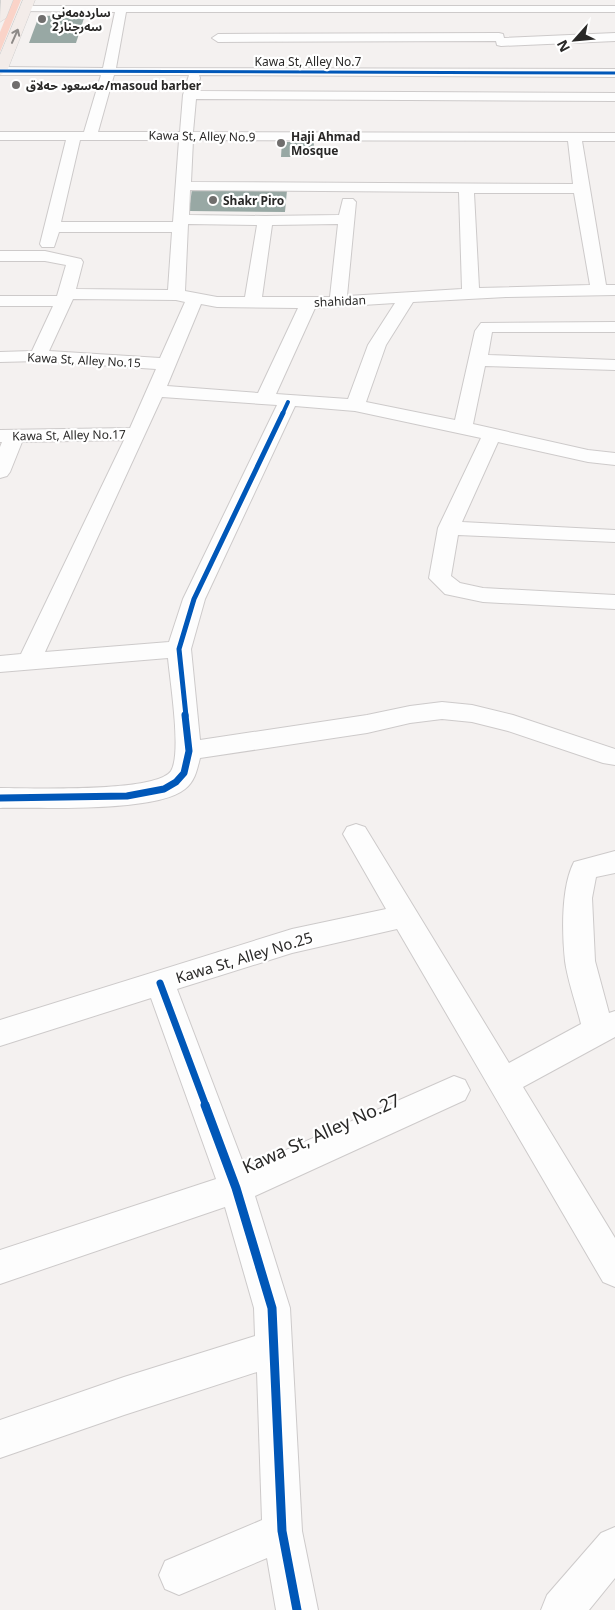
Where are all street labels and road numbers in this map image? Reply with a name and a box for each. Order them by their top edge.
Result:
street label: Kawa St, Alley No.7 [255,53,362,70]
street label: Kawa St, Alley No.9 [148,127,256,145]
street label: shahidan [314,291,366,311]
street label: Kawa St, Alley No.15 [27,349,141,371]
street label: Kawa St, Alley No.17 [12,426,126,444]
street label: Kawa St, Alley No.25 [173,927,315,987]
street label: Kawa St, Alley No.27 [238,1087,404,1179]

